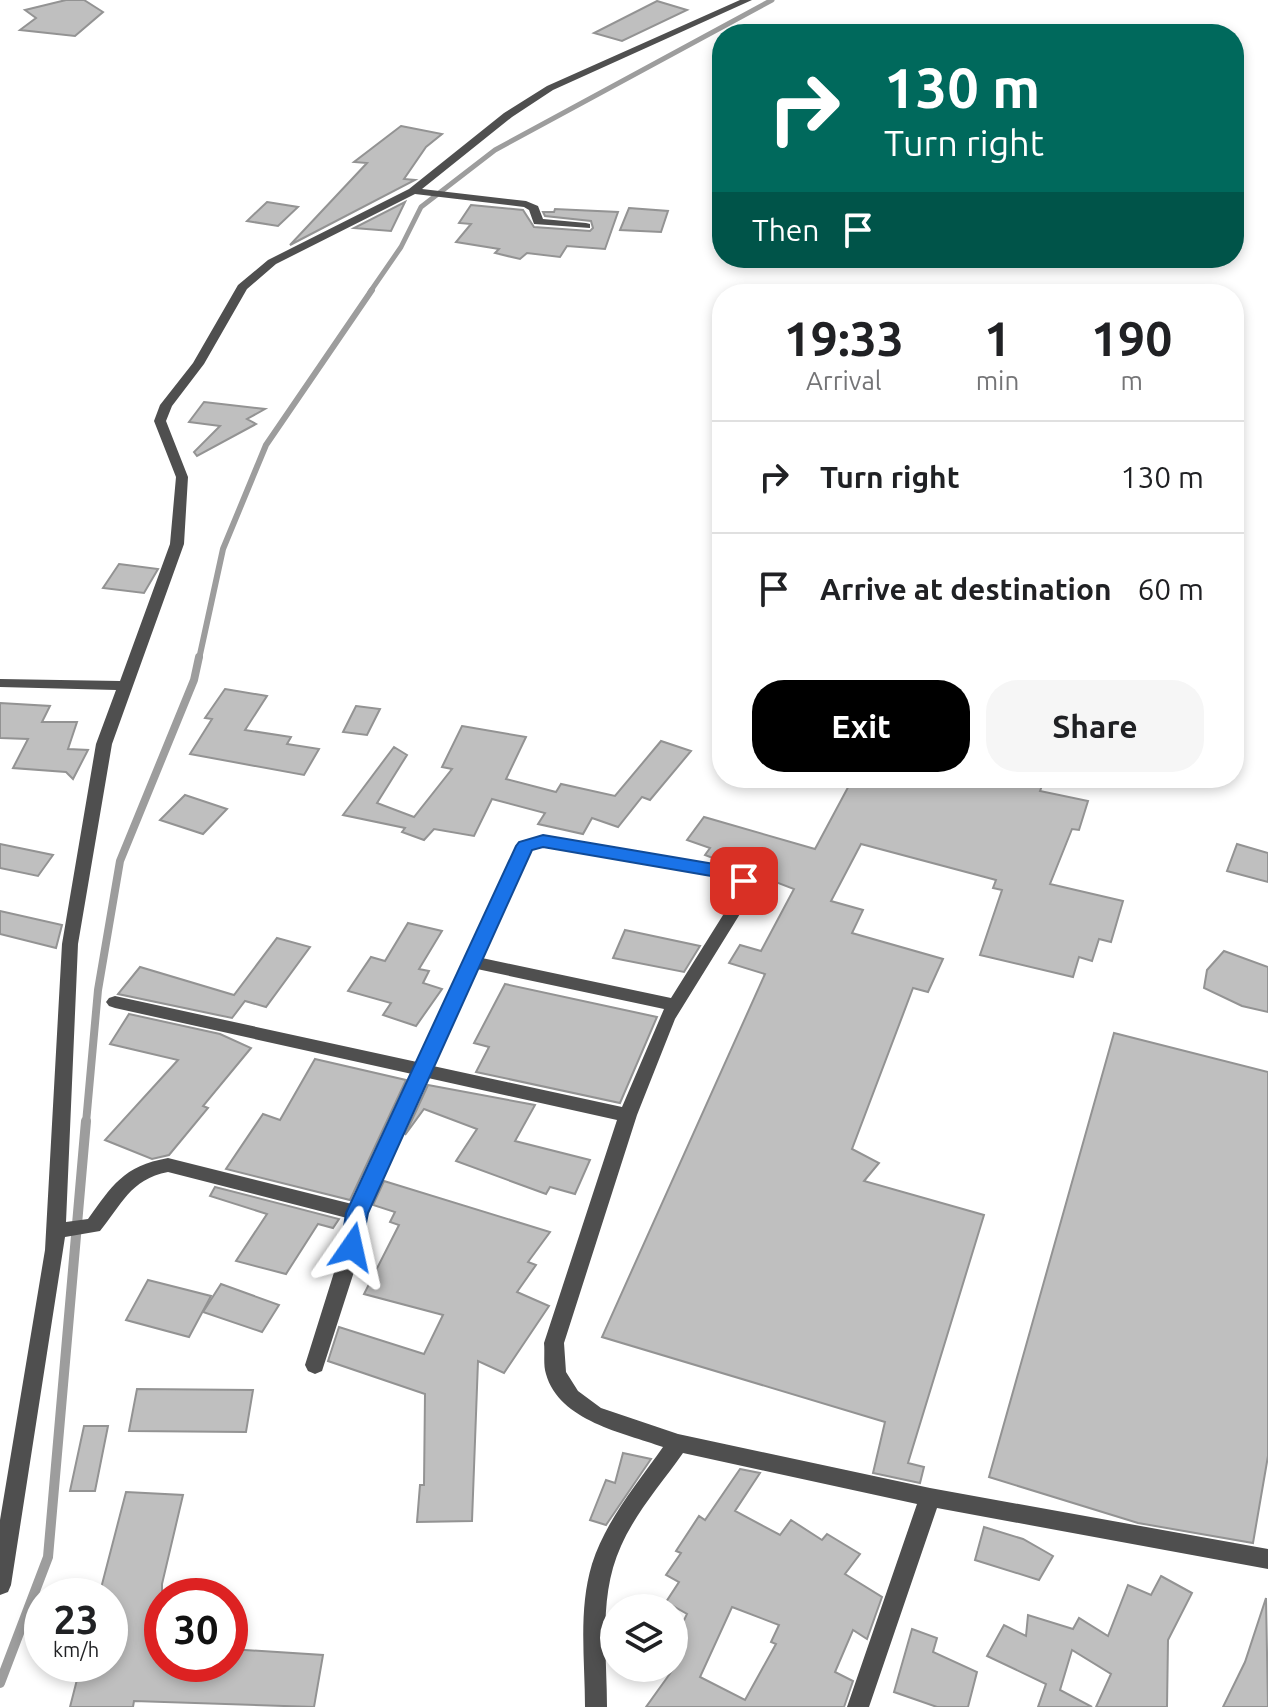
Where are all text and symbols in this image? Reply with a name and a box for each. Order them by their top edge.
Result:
icon: right [752,56,856,160]
text: 130 m [884,56,1040,119]
text: Turn right [884,122,1044,163]
icon: arrive [836,208,880,252]
text: Then [752,213,820,247]
text: 19:33 [784,311,904,365]
text: 1 [984,311,1011,365]
text: 190 [1091,311,1172,365]
text: Arrival [806,366,882,395]
text: min [976,366,1019,395]
text: m [1120,366,1143,395]
icon: right [752,455,796,499]
text: Turn right [820,460,960,494]
text: 130 m [1120,460,1204,494]
icon: arrive [752,567,796,611]
text: Arrive at destination [820,572,1112,606]
text: 60 m [1137,572,1204,606]
button: Exit [752,680,970,772]
button: Share [986,680,1204,772]
pin [710,847,778,915]
icon: arrive [722,859,766,903]
position arrow [310,1205,394,1289]
speed limit sign: 30 [144,1578,248,1682]
map controls [600,1594,688,1682]
button: layers [600,1594,688,1682]
text: 23 [53,1597,99,1642]
text: km/h [53,1638,99,1661]

